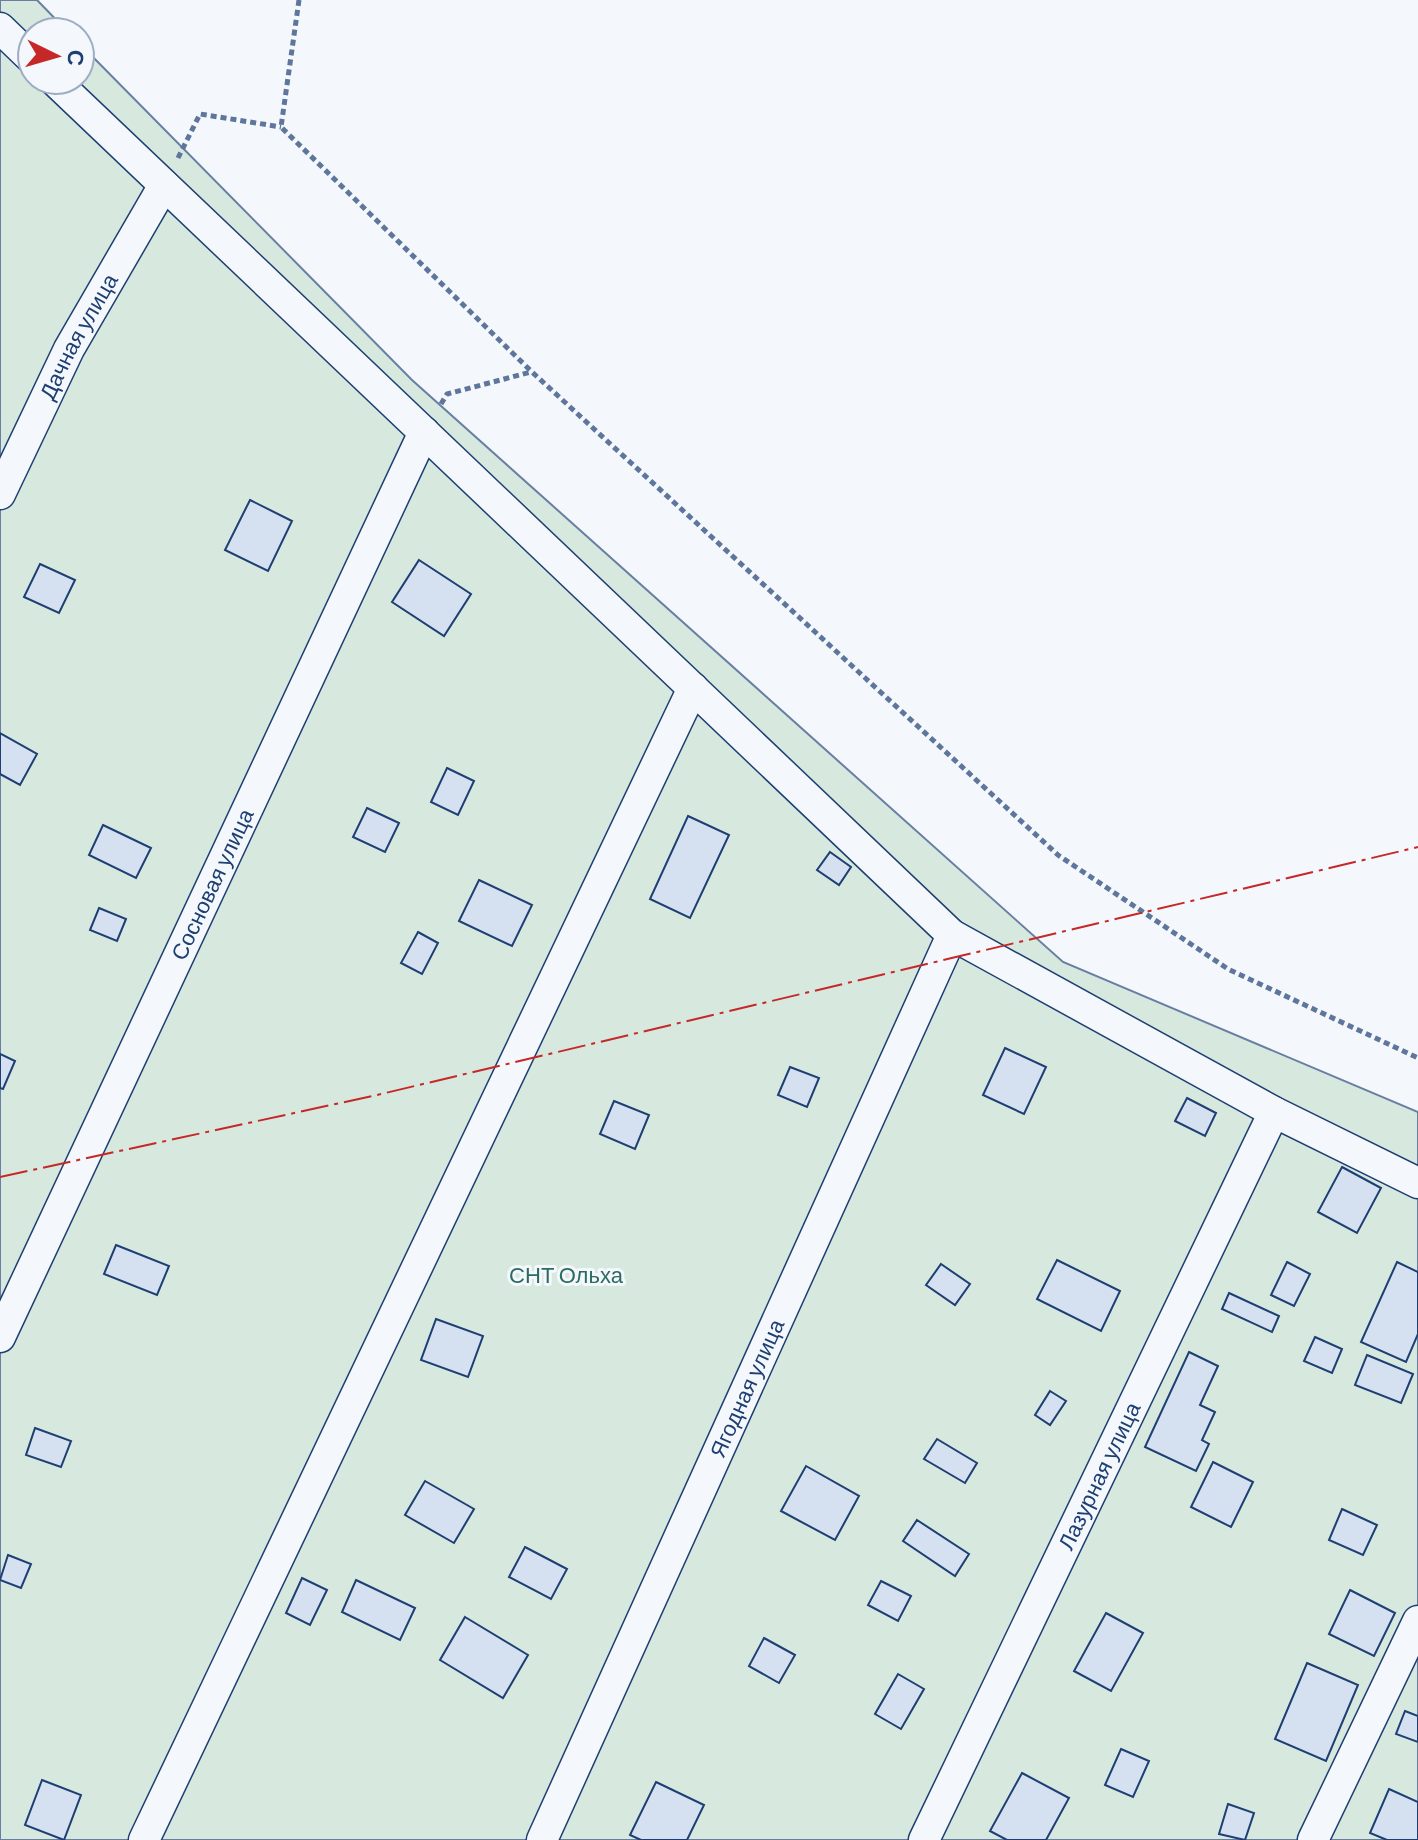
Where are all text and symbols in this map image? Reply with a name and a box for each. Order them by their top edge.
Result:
north arrow [16,16,96,96]
text: С [63,49,91,67]
street label: Дачная улица [33,268,122,404]
street label: Сосновая улица [165,803,258,964]
park label: СНТ Ольха [509,1261,624,1287]
street label: Ягодная улица [703,1314,789,1461]
street label: Лазурная улица [1052,1397,1145,1553]

